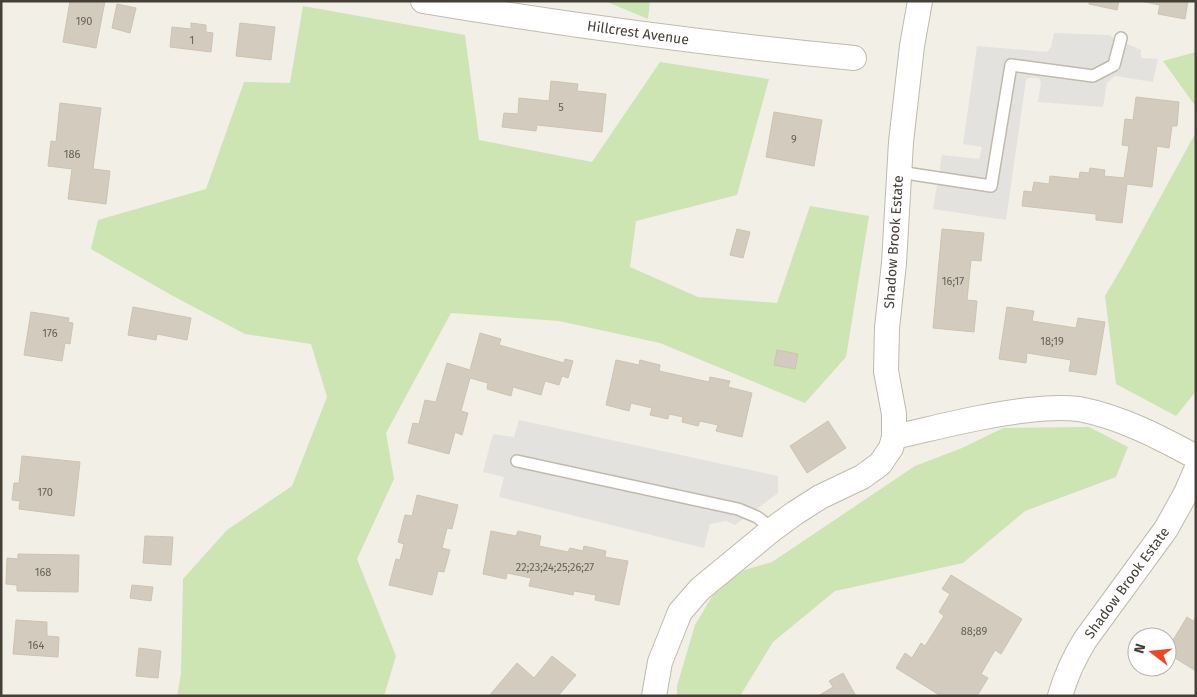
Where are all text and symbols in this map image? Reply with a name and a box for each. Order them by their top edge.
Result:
house number: 190 [76,15,92,28]
street label: Hillcrest Avenue [586,17,690,49]
house number: 1 [190,34,194,47]
house number: 5 [558,101,564,114]
house number: 9 [791,133,797,146]
house number: 186 [64,148,80,161]
street label: Shadow Brook Estate [881,175,907,309]
house number: 16;17 [942,275,964,288]
house number: 176 [42,327,58,340]
house number: 18;19 [1040,335,1064,348]
house number: 170 [37,486,53,499]
street label: Shadow Brook Estate [1081,524,1173,642]
house number: 22;23;24;25;26;27 [516,561,594,574]
house number: 168 [35,566,51,579]
house number: 88;89 [961,625,987,638]
north arrow [1127,627,1177,677]
house number: 164 [28,639,44,652]
text: N [1131,642,1149,655]

